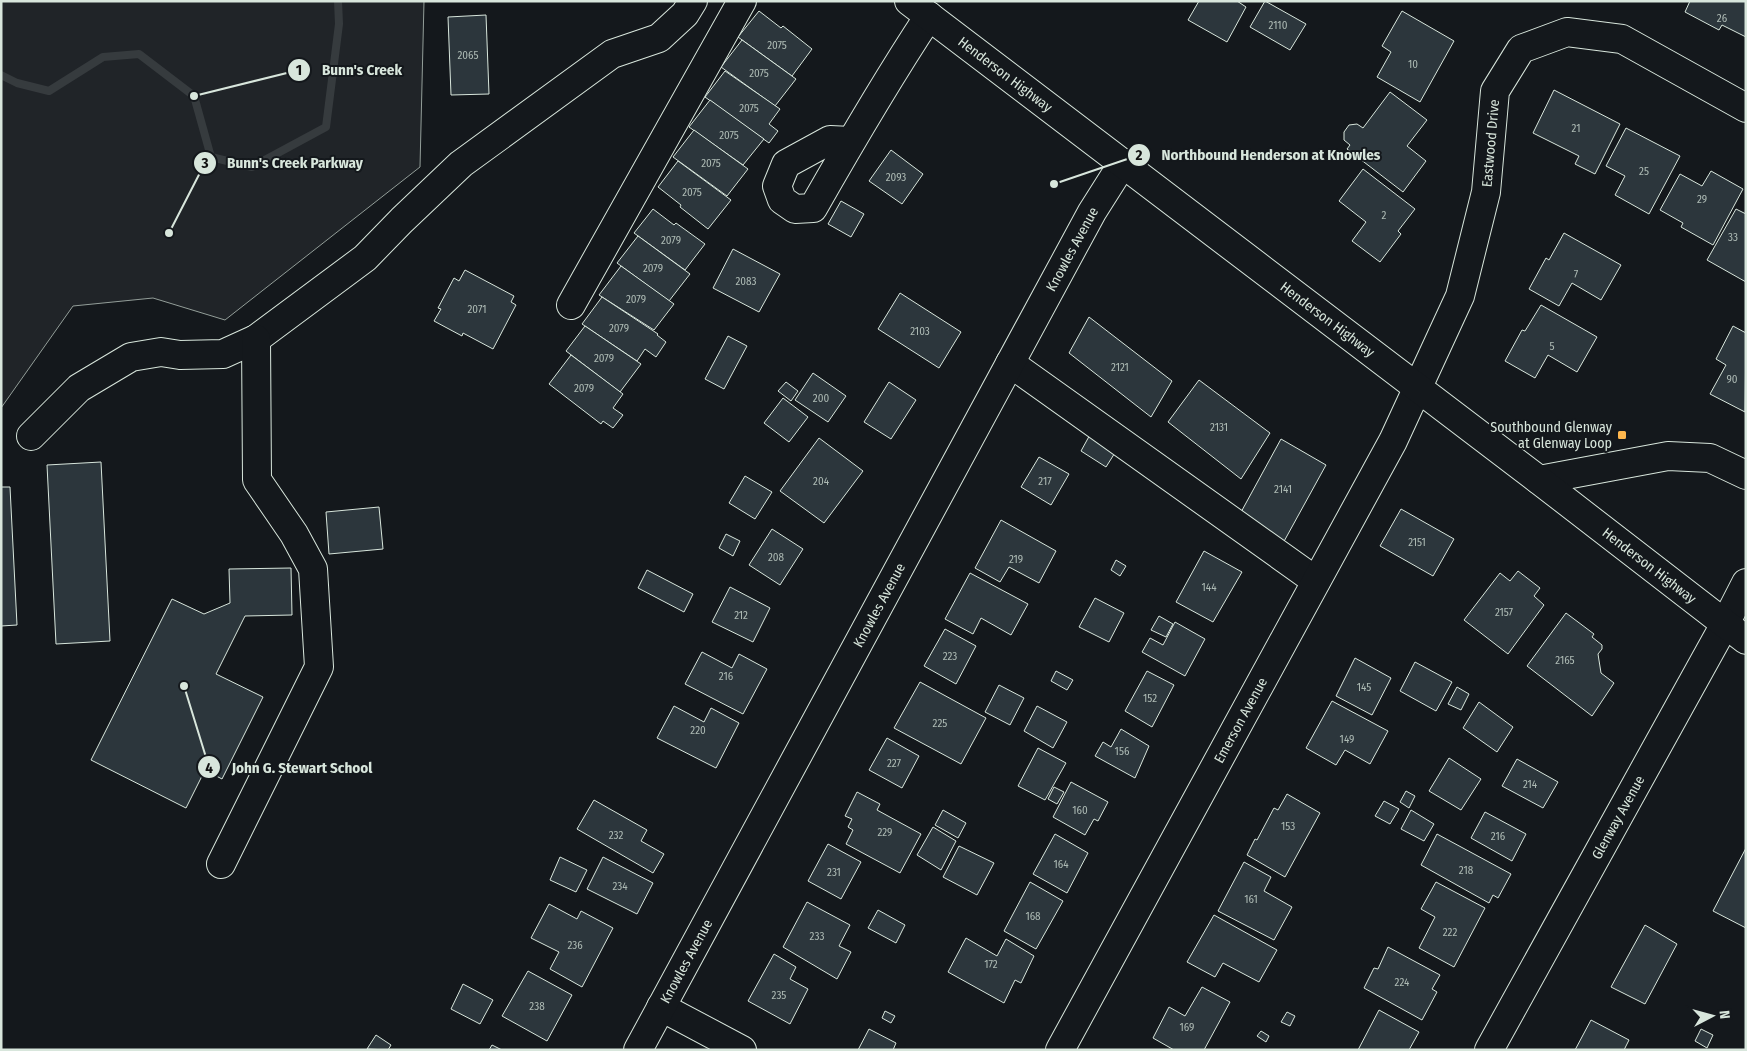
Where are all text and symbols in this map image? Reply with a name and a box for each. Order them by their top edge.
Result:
house number: 26 [1717,12,1728,25]
house number: 2110 [1269,19,1288,32]
street label: Henderson Highway [955,33,1056,116]
house number: 2075 [767,39,787,52]
house number: 2065 [457,49,479,62]
callout: Bunn's Creek [286,55,412,85]
house number: 10 [1408,58,1418,71]
text: 1 [296,61,302,79]
text: Bunn's Creek [322,61,402,79]
house number: 2075 [749,67,769,80]
street label: Eastwood Drive [1478,99,1503,188]
house number: 2075 [739,102,759,115]
house number: 21 [1572,122,1580,135]
house number: 2075 [719,129,739,142]
callout: Northbound Henderson at Knowles [1127,140,1391,170]
text: 2 [1135,146,1143,164]
text: Northbound Henderson at Knowles [1162,146,1381,164]
callout: Bunn's Creek Parkway [192,148,373,178]
text: 3 [200,154,209,172]
text: Bunn's Creek Parkway [227,154,364,172]
house number: 2075 [701,157,721,170]
house number: 25 [1639,165,1649,178]
house number: 2093 [886,171,906,184]
house number: 2075 [682,186,702,199]
house number: 29 [1697,193,1707,206]
street label: Knowles Avenue [1043,204,1102,294]
house number: 2 [1382,209,1387,222]
house number: 33 [1728,231,1738,244]
house number: 2079 [661,234,681,247]
house number: 2079 [643,262,663,275]
house number: 7 [1574,268,1579,281]
house number: 2083 [735,275,757,288]
street label: Henderson Highway [1277,279,1378,361]
house number: 2079 [626,293,646,306]
house number: 2071 [468,303,487,316]
house number: 2079 [609,322,629,335]
house number: 2103 [910,325,930,338]
house number: 5 [1549,340,1555,353]
house number: 2079 [594,352,614,365]
house number: 2121 [1111,361,1129,374]
house number: 90 [1726,373,1738,386]
house number: 2079 [574,382,594,395]
house number: 200 [813,392,829,405]
place label: Southbound Glenway at Glenway Loop [1490,419,1613,452]
house number: 2131 [1210,421,1228,434]
marker: Southbound Glenway at Glenway Loop [1616,429,1628,441]
house number: 204 [813,475,830,488]
house number: 217 [1038,475,1052,488]
house number: 2141 [1274,483,1292,496]
street label: Henderson Highway [1599,524,1700,608]
house number: 2151 [1408,536,1426,549]
house number: 208 [768,551,785,564]
house number: 219 [1009,553,1023,566]
street label: Knowles Avenue [850,560,909,650]
house number: 144 [1202,581,1217,594]
house number: 2157 [1495,606,1514,619]
house number: 212 [734,609,748,622]
house number: 223 [943,650,957,663]
house number: 2165 [1555,654,1575,667]
house number: 216 [719,670,734,683]
street label: Emerson Avenue [1211,675,1271,766]
house number: 145 [1357,681,1371,694]
house number: 152 [1143,692,1157,705]
house number: 225 [933,717,947,730]
house number: 220 [690,724,706,737]
house number: 149 [1340,733,1354,746]
house number: 156 [1115,745,1130,758]
callout: John G. Stewart School [197,752,383,782]
house number: 227 [887,757,902,770]
text: 4 [205,759,213,777]
text: John G. Stewart School [231,759,373,777]
street label: Glenway Avenue [1588,773,1648,862]
house number: 214 [1523,778,1538,791]
house number: 160 [1072,804,1088,817]
house number: 153 [1281,820,1295,833]
house number: 229 [878,826,892,839]
house number: 232 [609,829,623,842]
house number: 216 [1491,830,1506,843]
house number: 164 [1053,858,1069,871]
house number: 218 [1459,864,1474,877]
house number: 231 [827,866,841,879]
house number: 234 [612,880,628,893]
house number: 161 [1244,893,1258,906]
house number: 168 [1025,910,1041,923]
street label: Knowles Avenue [657,916,716,1007]
house number: 222 [1443,926,1457,939]
house number: 233 [810,930,824,943]
house number: 236 [567,939,583,952]
house number: 172 [984,958,998,971]
house number: 224 [1395,976,1410,989]
house number: 235 [772,989,786,1002]
north arrow [1687,991,1737,1041]
house number: 238 [529,1000,545,1013]
text: N [1716,1010,1733,1020]
house number: 169 [1180,1021,1194,1034]

